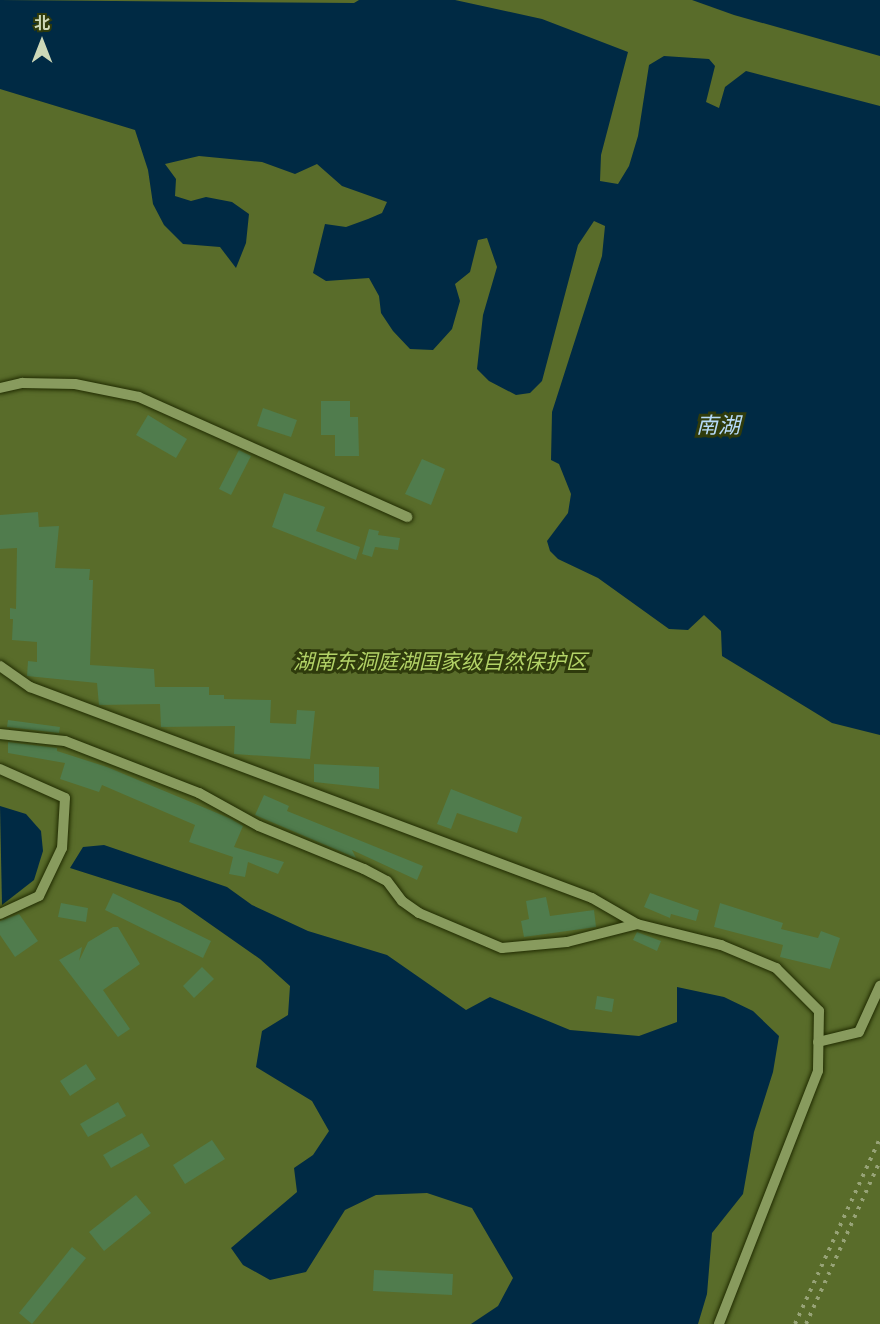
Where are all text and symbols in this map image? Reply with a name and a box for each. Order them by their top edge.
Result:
north arrow [12,12,72,72]
text: 北 [34,15,50,32]
water label: 南湖 [696,413,740,439]
park label: 湖南东洞庭湖国家级自然保护区 [293,649,587,675]

